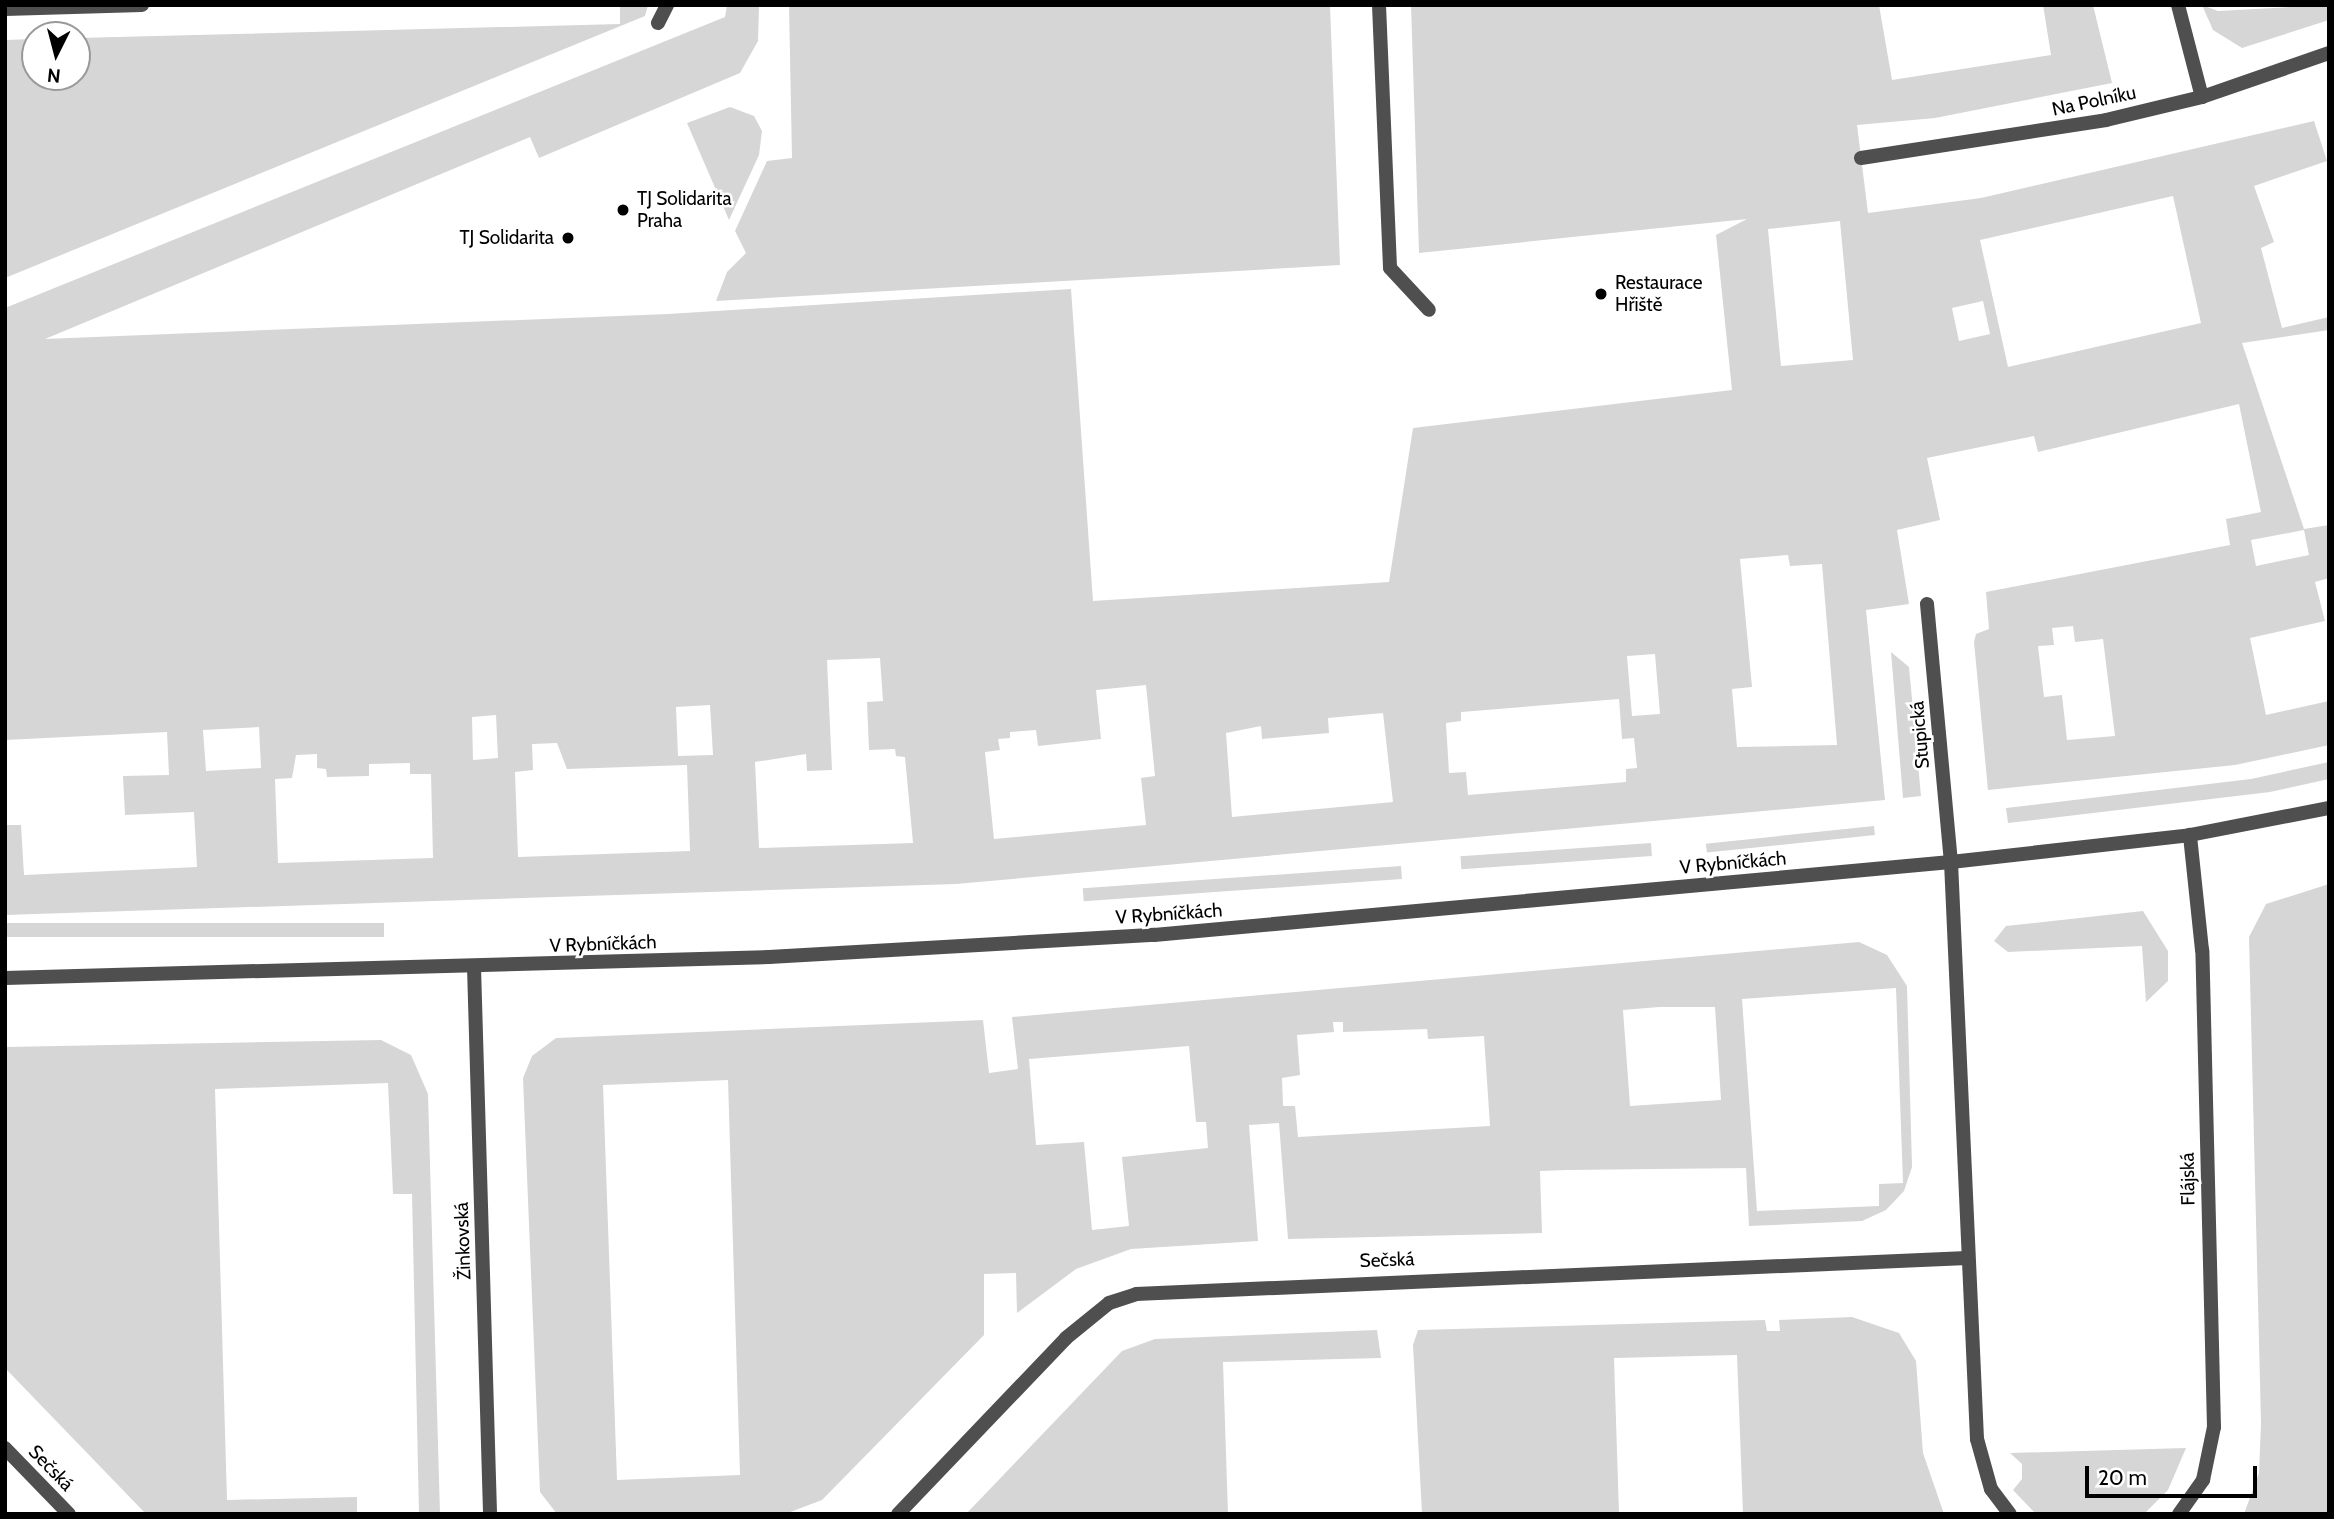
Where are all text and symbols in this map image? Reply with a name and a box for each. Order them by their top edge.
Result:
north arrow [21,21,91,91]
text: N [46,63,62,88]
street label: Na Polníku [2050,81,2138,121]
place label: TJ Solidarita Praha [637,188,732,232]
marker: TJ Solidarita Praha [615,202,631,218]
place label: TJ Solidarita [459,227,554,249]
marker: TJ Solidarita [560,230,576,246]
place label: Restaurace Hřiště [1615,272,1702,316]
marker: Restaurace Hřiště [1593,286,1609,302]
street label: Stupická [1906,700,1934,770]
street label: V Rybníčkách [1679,847,1787,879]
street label: V Rybníčkách [1115,899,1223,929]
street label: V Rybníčkách [549,931,657,957]
street label: Flájská [2176,1152,2200,1206]
street label: Žinkovská [450,1202,476,1280]
street label: Sečská [1359,1248,1415,1272]
street label: Sečská [24,1440,78,1496]
scale bar [2089,1452,2260,1496]
text: 20 m [2098,1465,2147,1490]

